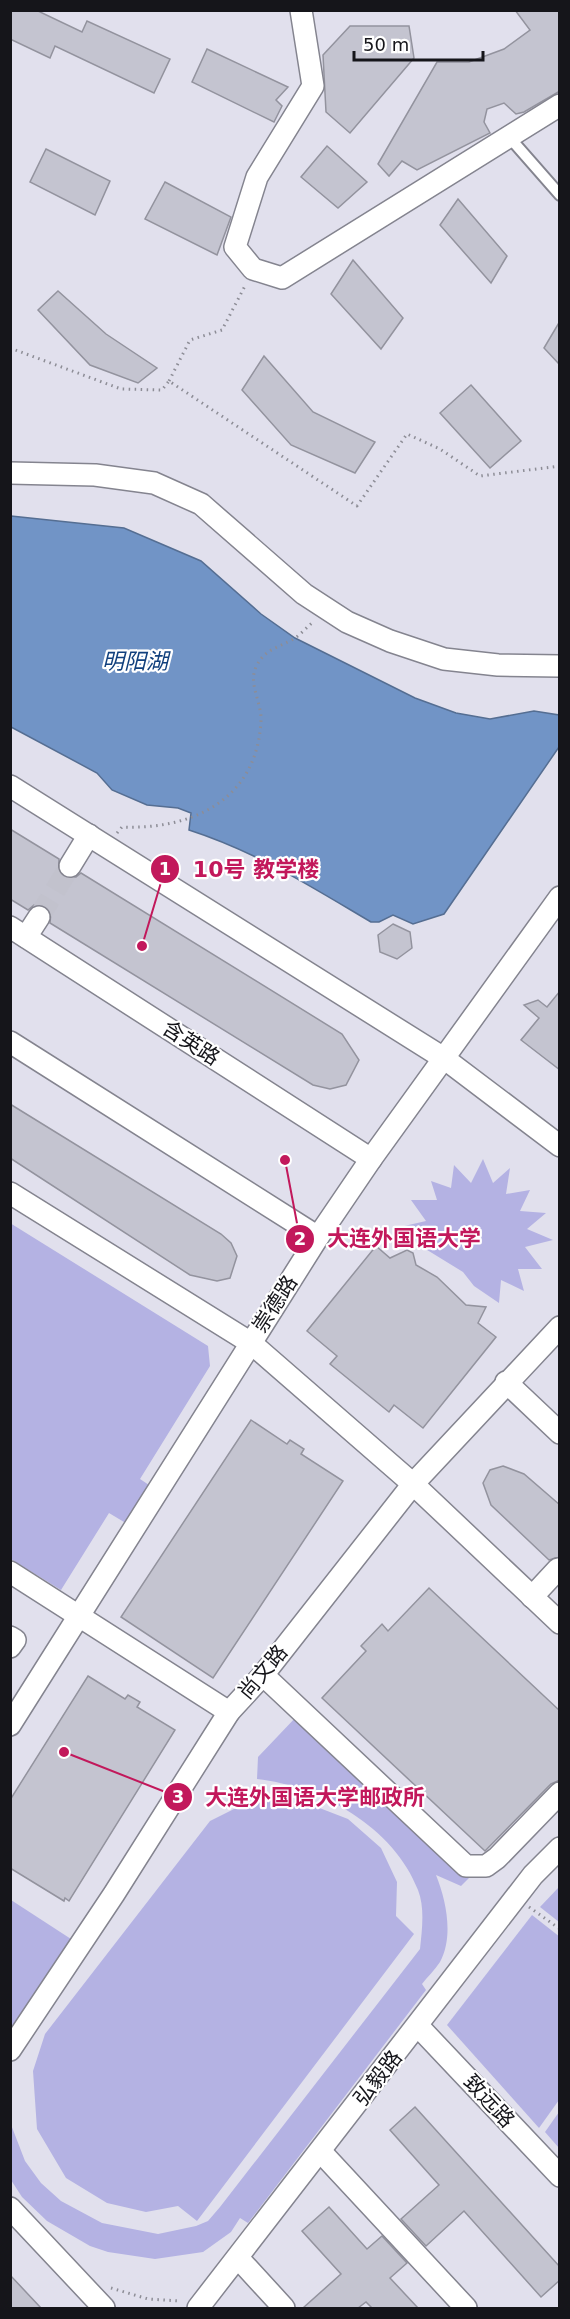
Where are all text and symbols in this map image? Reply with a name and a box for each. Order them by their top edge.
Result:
scale bar [354,24,483,62]
text: 50 m [363,34,409,55]
water label: 明阳湖 [102,649,171,674]
callout: 10号 教学楼 [150,849,331,889]
text: 10号 教学楼 [193,857,319,882]
text: 1 [159,858,171,879]
street label: 含英路 [158,1016,224,1070]
callout: 大连外国语大学 [285,1219,493,1259]
text: 大连外国语大学 [327,1226,481,1251]
text: 2 [294,1228,306,1249]
street label: 崇德路 [248,1271,302,1337]
street label: 尚文路 [234,1640,292,1704]
callout: 大连外国语大学邮政所 [163,1777,437,1817]
text: 大连外国语大学邮政所 [205,1785,425,1810]
text: 3 [172,1786,184,1807]
street label: 弘毅路 [349,2046,407,2110]
street label: 致远路 [459,2070,519,2132]

